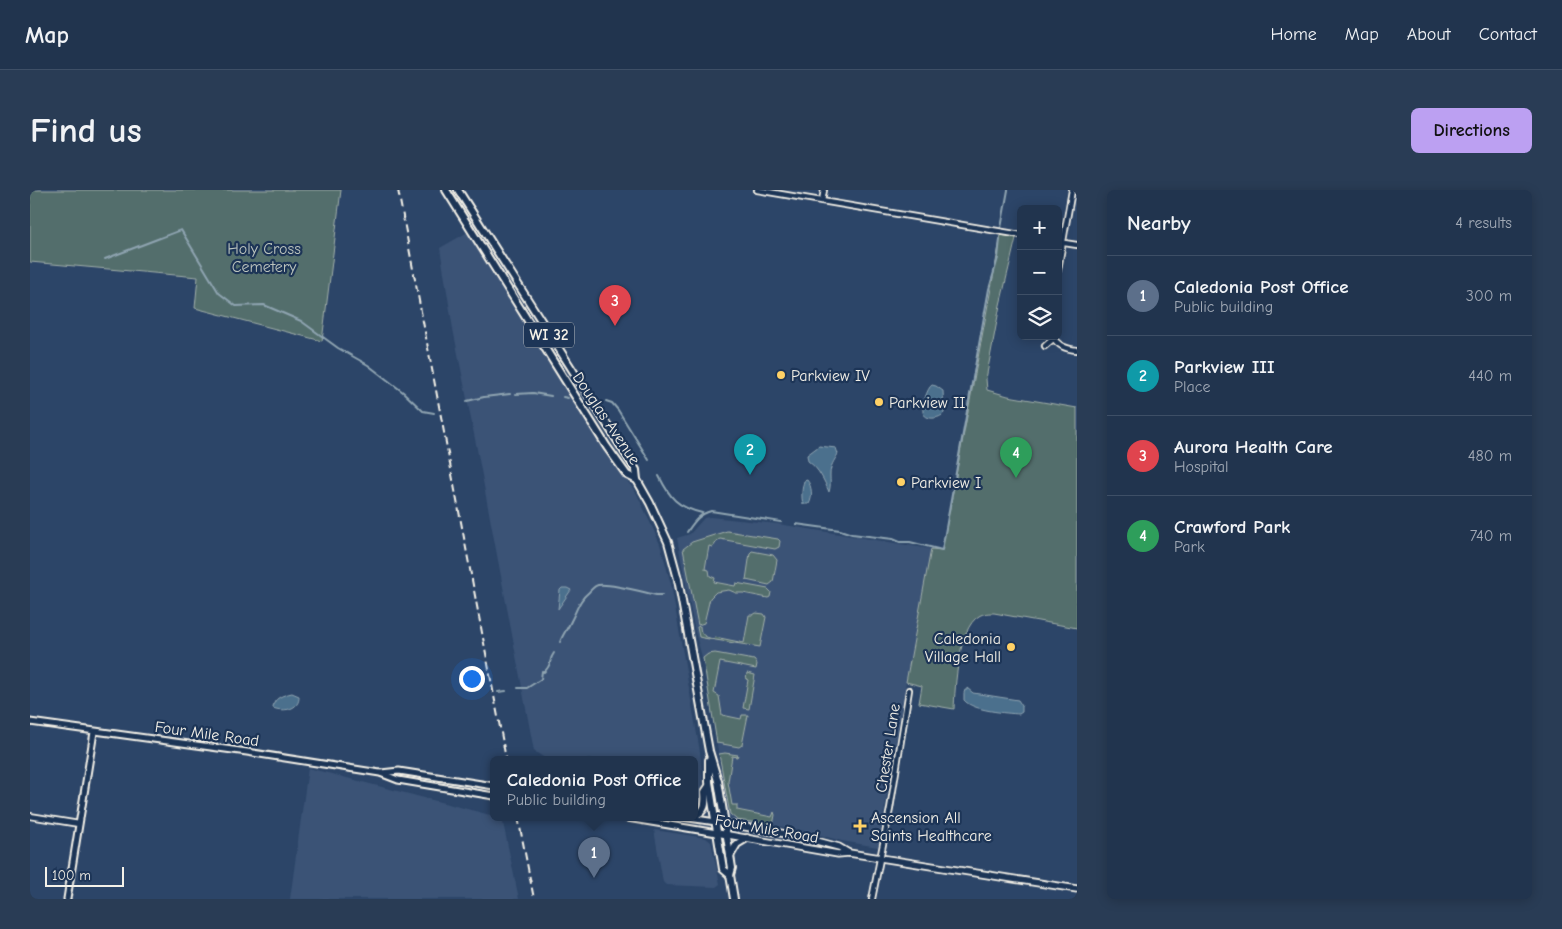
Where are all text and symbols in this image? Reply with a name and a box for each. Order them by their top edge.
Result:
text: Map [25,21,69,49]
text: Home [1270,24,1317,45]
text: Map [1345,24,1379,45]
text: About [1407,24,1451,45]
text: Contact [1479,24,1537,45]
button: Directions [1411,108,1532,153]
text: Find us [30,110,142,151]
map controls [1017,205,1062,340]
button: + [1017,205,1062,250]
text: Nearby [1127,211,1191,235]
text: 4 results [1455,214,1512,232]
park label: Holy Cross Cemetery [227,240,301,276]
button: − [1017,250,1062,295]
text: Caledonia Post Office [1174,276,1349,298]
pin: 3 [599,285,631,326]
text: 1 [1140,287,1146,305]
text: 300 m [1466,287,1512,305]
button: layers [1017,295,1062,340]
text: Public building [1174,298,1273,316]
road number: WI 32 [524,322,574,348]
text: Parkview III [1174,356,1275,378]
place label: Parkview IV [791,367,870,385]
text: 2 [1139,367,1147,385]
text: 440 m [1468,367,1512,385]
street label: Douglas Avenue [569,369,644,468]
marker: Parkview IV [775,369,787,381]
text: Place [1174,378,1210,396]
place label: Parkview II [889,394,965,412]
marker: Parkview II [873,396,885,408]
pin: 2 [734,434,766,475]
text: Aurora Health Care [1174,436,1333,458]
pin: 4 [1000,437,1032,478]
text: 3 [1139,447,1147,465]
text: 480 m [1468,447,1512,465]
text: Hospital [1174,458,1229,476]
place label: Parkview I [911,474,981,492]
marker: Parkview I [895,476,907,488]
text: Crawford Park [1174,516,1290,538]
text: 4 [1139,527,1147,545]
text: 740 m [1470,527,1512,545]
text: Park [1174,538,1205,556]
place label: Caledonia Village Hall [925,630,1001,666]
marker: Caledonia Village Hall [1005,641,1017,653]
your location [459,666,485,692]
street label: Chester Lane [872,702,904,794]
street label: Four Mile Road [154,718,260,750]
popup [490,756,698,821]
text: Caledonia Post Office [507,769,681,791]
text: Public building [507,791,606,809]
place label: Ascension All Saints Healthcare [871,809,992,845]
street label: Four Mile Road [714,811,820,847]
marker: Ascension All Saints Healthcare [853,819,867,833]
pin: 1 [578,837,610,878]
scale bar [45,864,124,887]
text: 100 m [52,867,91,884]

